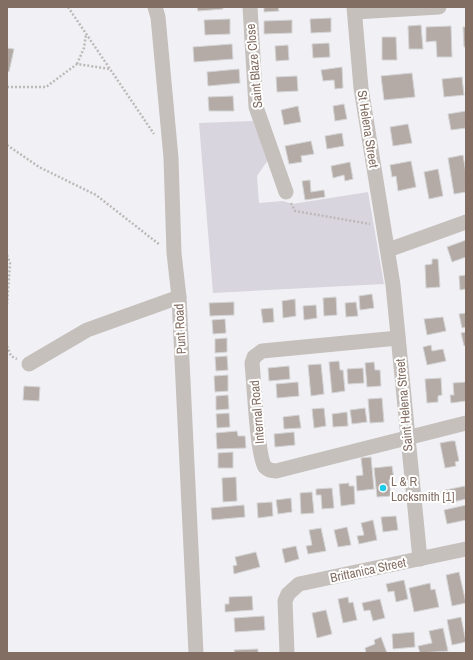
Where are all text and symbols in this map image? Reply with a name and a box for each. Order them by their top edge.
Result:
street label: Saint Blaze Close [242,23,266,109]
street label: St Helena Street [353,89,383,169]
street label: Punt Road [170,303,190,355]
street label: Saint Helena Street [391,358,417,452]
street label: Internal Road [246,379,268,445]
place label: L & R Locksmith [1] [391,473,454,505]
marker: L & R Locksmith [1] [378,483,388,493]
street label: Brittanica Street [329,554,407,586]

